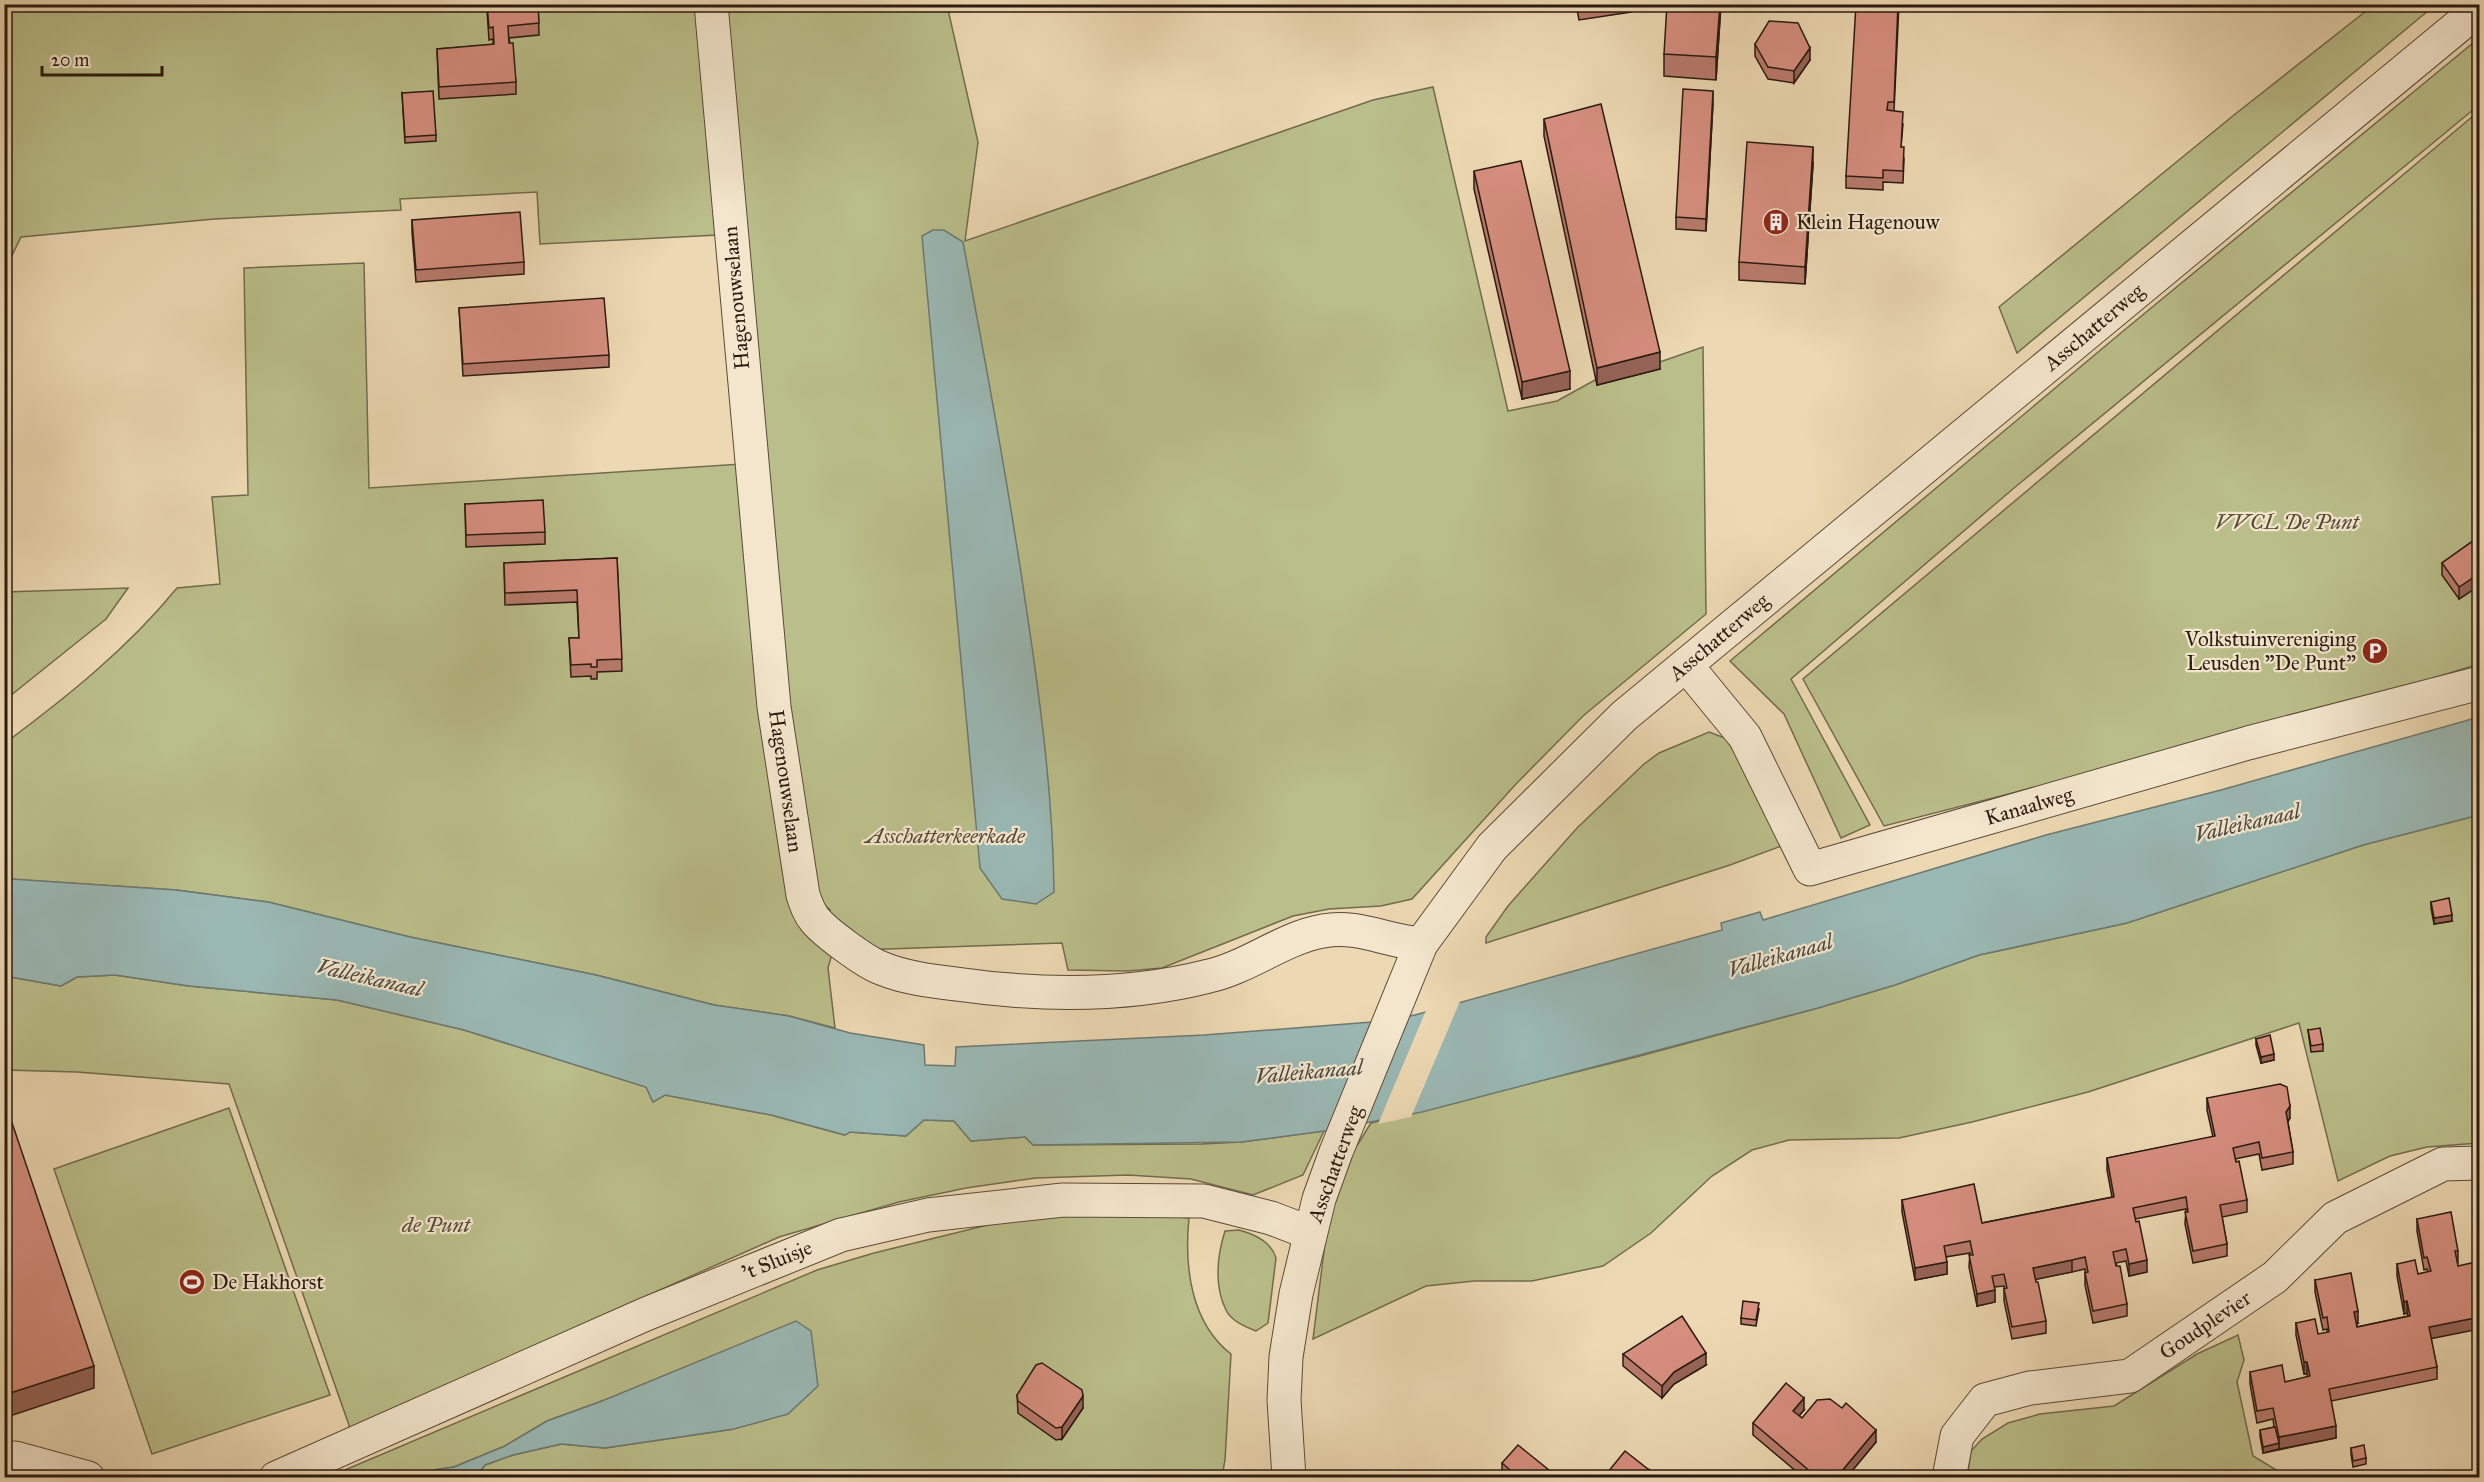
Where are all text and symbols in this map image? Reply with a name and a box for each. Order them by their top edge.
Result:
scale bar [42,39,162,77]
text: 20 m [51,49,89,71]
building icon: Klein Hagenouw [1761,207,1791,237]
place label: Klein Hagenouw [1796,209,1940,235]
street label: Hagenouwselaan [717,225,755,371]
street label: Asschatterweg [2038,278,2149,377]
park label: VVCL De Punt [2215,509,2360,535]
street label: Asschatterweg [1663,588,1774,687]
place label: Volkstuinvereniging Leusden "De Punt" [2184,626,2356,676]
parking icon: Volkstuinvereniging Leusden "De Punt" [2360,636,2390,666]
street label: Hagenouwselaan [763,708,809,854]
street label: Kanaalweg [1982,781,2076,831]
water label: Valleikanaal [2192,797,2305,848]
park label: Asschatterkeerkade [863,823,1026,849]
water label: Valleikanaal [1725,927,1838,983]
water label: Valleikanaal [314,952,427,1003]
water label: Valleikanaal [1254,1053,1366,1090]
street label: Asschatterweg [1301,1102,1368,1227]
park label: de Punt [401,1212,471,1238]
street label: 't Sluisje [738,1234,816,1286]
sports icon: De Hakhorst [177,1267,207,1297]
place label: De Hakhorst [212,1269,324,1295]
street label: Goudplevier [2154,1285,2256,1365]

